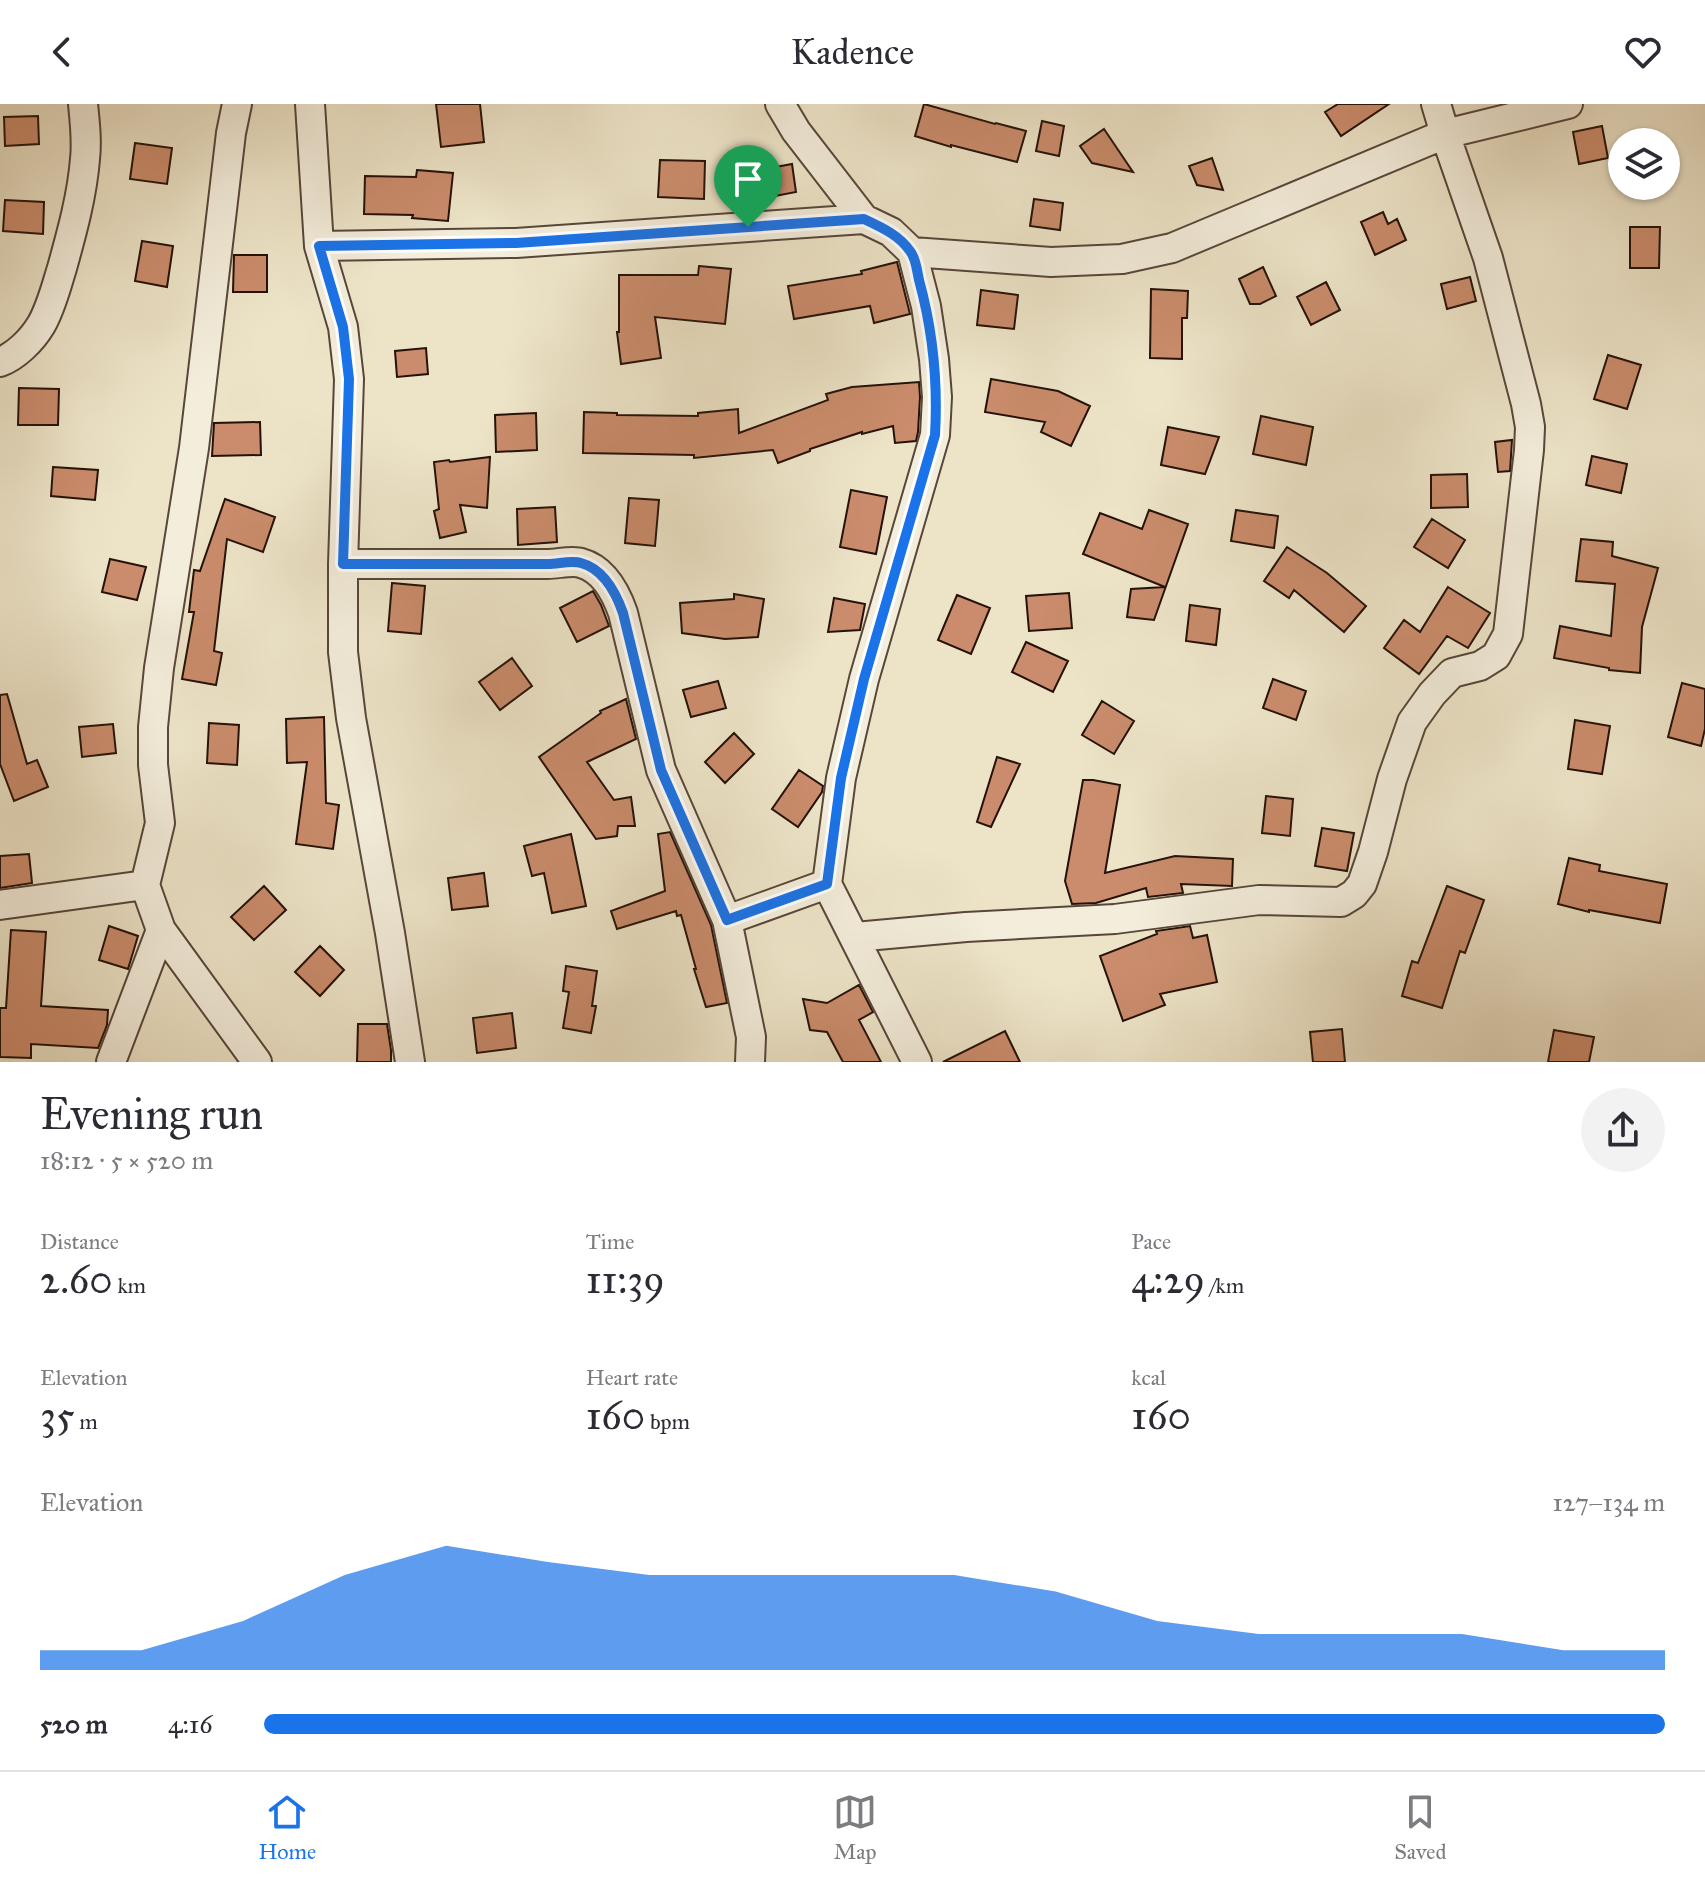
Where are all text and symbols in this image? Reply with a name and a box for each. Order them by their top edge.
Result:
icon: back [40,30,84,74]
text: Kadence [791,30,914,74]
icon: heart [1621,30,1665,74]
map controls [1608,128,1680,200]
button: layers [1608,128,1680,200]
pin [714,145,782,227]
icon: arrive [726,157,770,201]
text: Evening run [40,1087,263,1141]
button: share [1581,1088,1665,1172]
text: 18:12 · 5 × 520 m [40,1144,213,1176]
text: Distance [40,1228,119,1255]
text: Time [586,1228,634,1255]
text: Pace [1131,1228,1171,1255]
text: 2.60 [40,1255,113,1304]
text: 11:39 [586,1255,665,1304]
text: 4:29 [1131,1255,1205,1304]
text: km [113,1272,146,1299]
text: /km [1205,1272,1244,1299]
text: Elevation [40,1364,127,1391]
text: Heart rate [586,1364,678,1391]
text: kcal [1131,1364,1166,1391]
text: 35 [40,1391,75,1440]
text: 160 [586,1391,645,1440]
text: 160 [1131,1391,1191,1440]
text: m [75,1408,98,1435]
text: bpm [645,1408,690,1435]
text: Elevation [40,1486,143,1518]
text: 127–134 m [1553,1486,1665,1518]
text: 520 m [40,1708,108,1740]
text: 4:16 [168,1708,213,1740]
tab: Home [259,1790,316,1865]
tab: Map [833,1790,877,1865]
tab: Saved [1394,1790,1446,1865]

